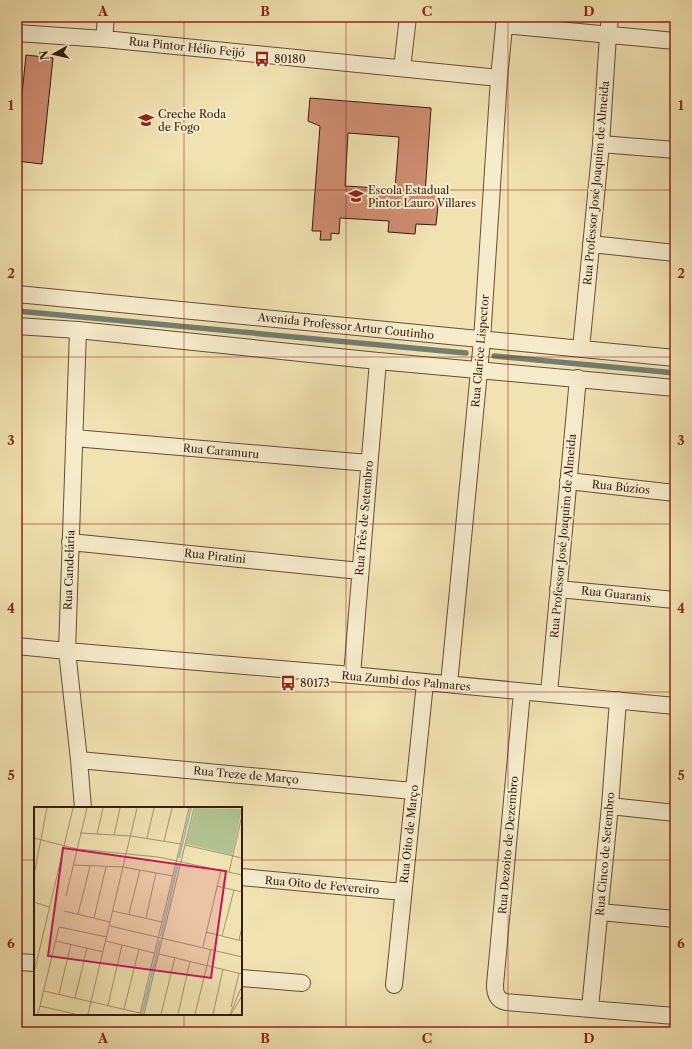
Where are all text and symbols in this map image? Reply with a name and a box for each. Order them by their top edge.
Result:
text: A [97,3,109,19]
text: B [260,3,270,19]
text: C [422,3,432,19]
text: D [583,3,595,19]
north arrow [34,34,74,74]
street label: Rua Pintor Hélio Feijó [128,34,246,60]
text: N [36,49,52,61]
bus stop icon: 80180 [253,50,271,68]
place label: 80180 [274,52,306,66]
street label: Rua Professor José Joaquim de Almeida [580,80,612,286]
text: 1 [8,97,14,113]
text: 1 [678,97,684,113]
place label: Creche Roda de Fogo [158,107,226,134]
school or university icon: Creche Roda de Fogo [137,111,155,129]
place label: Escola Estadual Pintor Lauro Villares [368,183,476,210]
school or university icon: Escola Estadual Pintor Lauro Villares [347,187,365,205]
text: 2 [7,265,15,281]
text: 2 [677,265,685,281]
street label: Rua Clarice Lispector [468,294,492,408]
street label: Avenida Professor Artur Coutinho [256,310,435,342]
text: 3 [7,432,15,448]
text: 3 [677,432,685,448]
street label: Rua Professor José Joaquim de Almeida [547,433,579,639]
street label: Rua Caramuru [182,441,260,461]
street label: Rua Três de Setembro [352,459,376,576]
street label: Rua Búzios [591,477,651,497]
street label: Rua Candelária [61,529,77,610]
street label: Rua Piratini [183,546,247,566]
street label: Rua Guaranis [580,583,652,605]
text: 4 [7,600,15,616]
text: 4 [677,600,685,616]
street label: Rua Zumbi dos Palmares [341,668,471,694]
bus stop icon: 80173 [279,674,297,692]
place label: 80173 [300,676,330,690]
street label: Rua Treze de Março [193,763,300,787]
text: 5 [7,767,15,783]
text: 5 [677,767,685,783]
street label: Rua Dezoito de Dezembro [495,775,521,915]
street label: Rua Oito de Março [397,784,421,884]
street label: Rua Cinco de Setembro [593,791,617,917]
inset map [34,807,242,1015]
street label: Rua Oito de Fevereiro [264,873,380,897]
text: 6 [7,935,15,951]
text: 6 [677,935,685,951]
text: A [97,1030,109,1046]
text: B [260,1030,270,1046]
text: C [422,1030,432,1046]
text: D [583,1030,595,1046]

